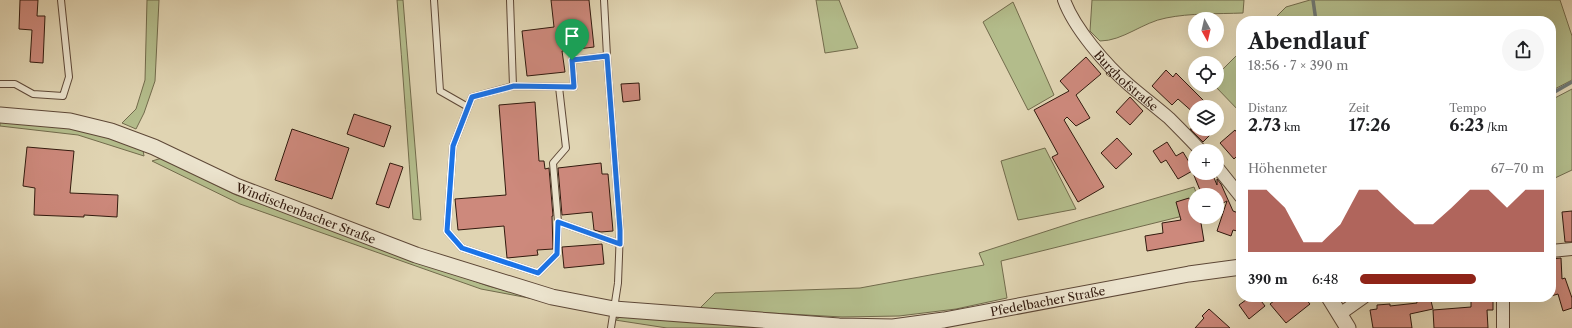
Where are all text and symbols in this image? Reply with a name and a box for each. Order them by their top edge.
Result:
north arrow [1188,12,1224,48]
map controls [1188,12,1224,224]
pin [555,19,589,60]
icon: arrive [561,25,583,47]
text: Abendlauf [1248,28,1366,55]
button: share [1502,29,1544,71]
street label: Burghofstraße [1091,47,1162,114]
button: locate [1188,56,1224,92]
text: 18:56 · 7 × 390 m [1248,57,1348,73]
button: layers [1188,100,1224,136]
text: Distanz [1248,101,1287,115]
text: Zeit [1349,101,1370,115]
text: Tempo [1449,101,1486,115]
text: 2.73 [1248,115,1281,135]
text: 17:26 [1349,115,1390,135]
text: 6:23 [1449,115,1484,135]
text: km [1281,120,1301,134]
text: /km [1484,120,1508,134]
button: + [1188,144,1224,180]
text: Höhenmeter [1248,160,1327,176]
text: 67–70 m [1491,160,1544,176]
street label: Windischenbacher Straße [233,179,378,246]
button: − [1188,188,1224,224]
text: 390 m [1248,271,1288,287]
text: 6:48 [1312,271,1338,287]
street label: Pfedelbacher Straße [989,282,1107,319]

